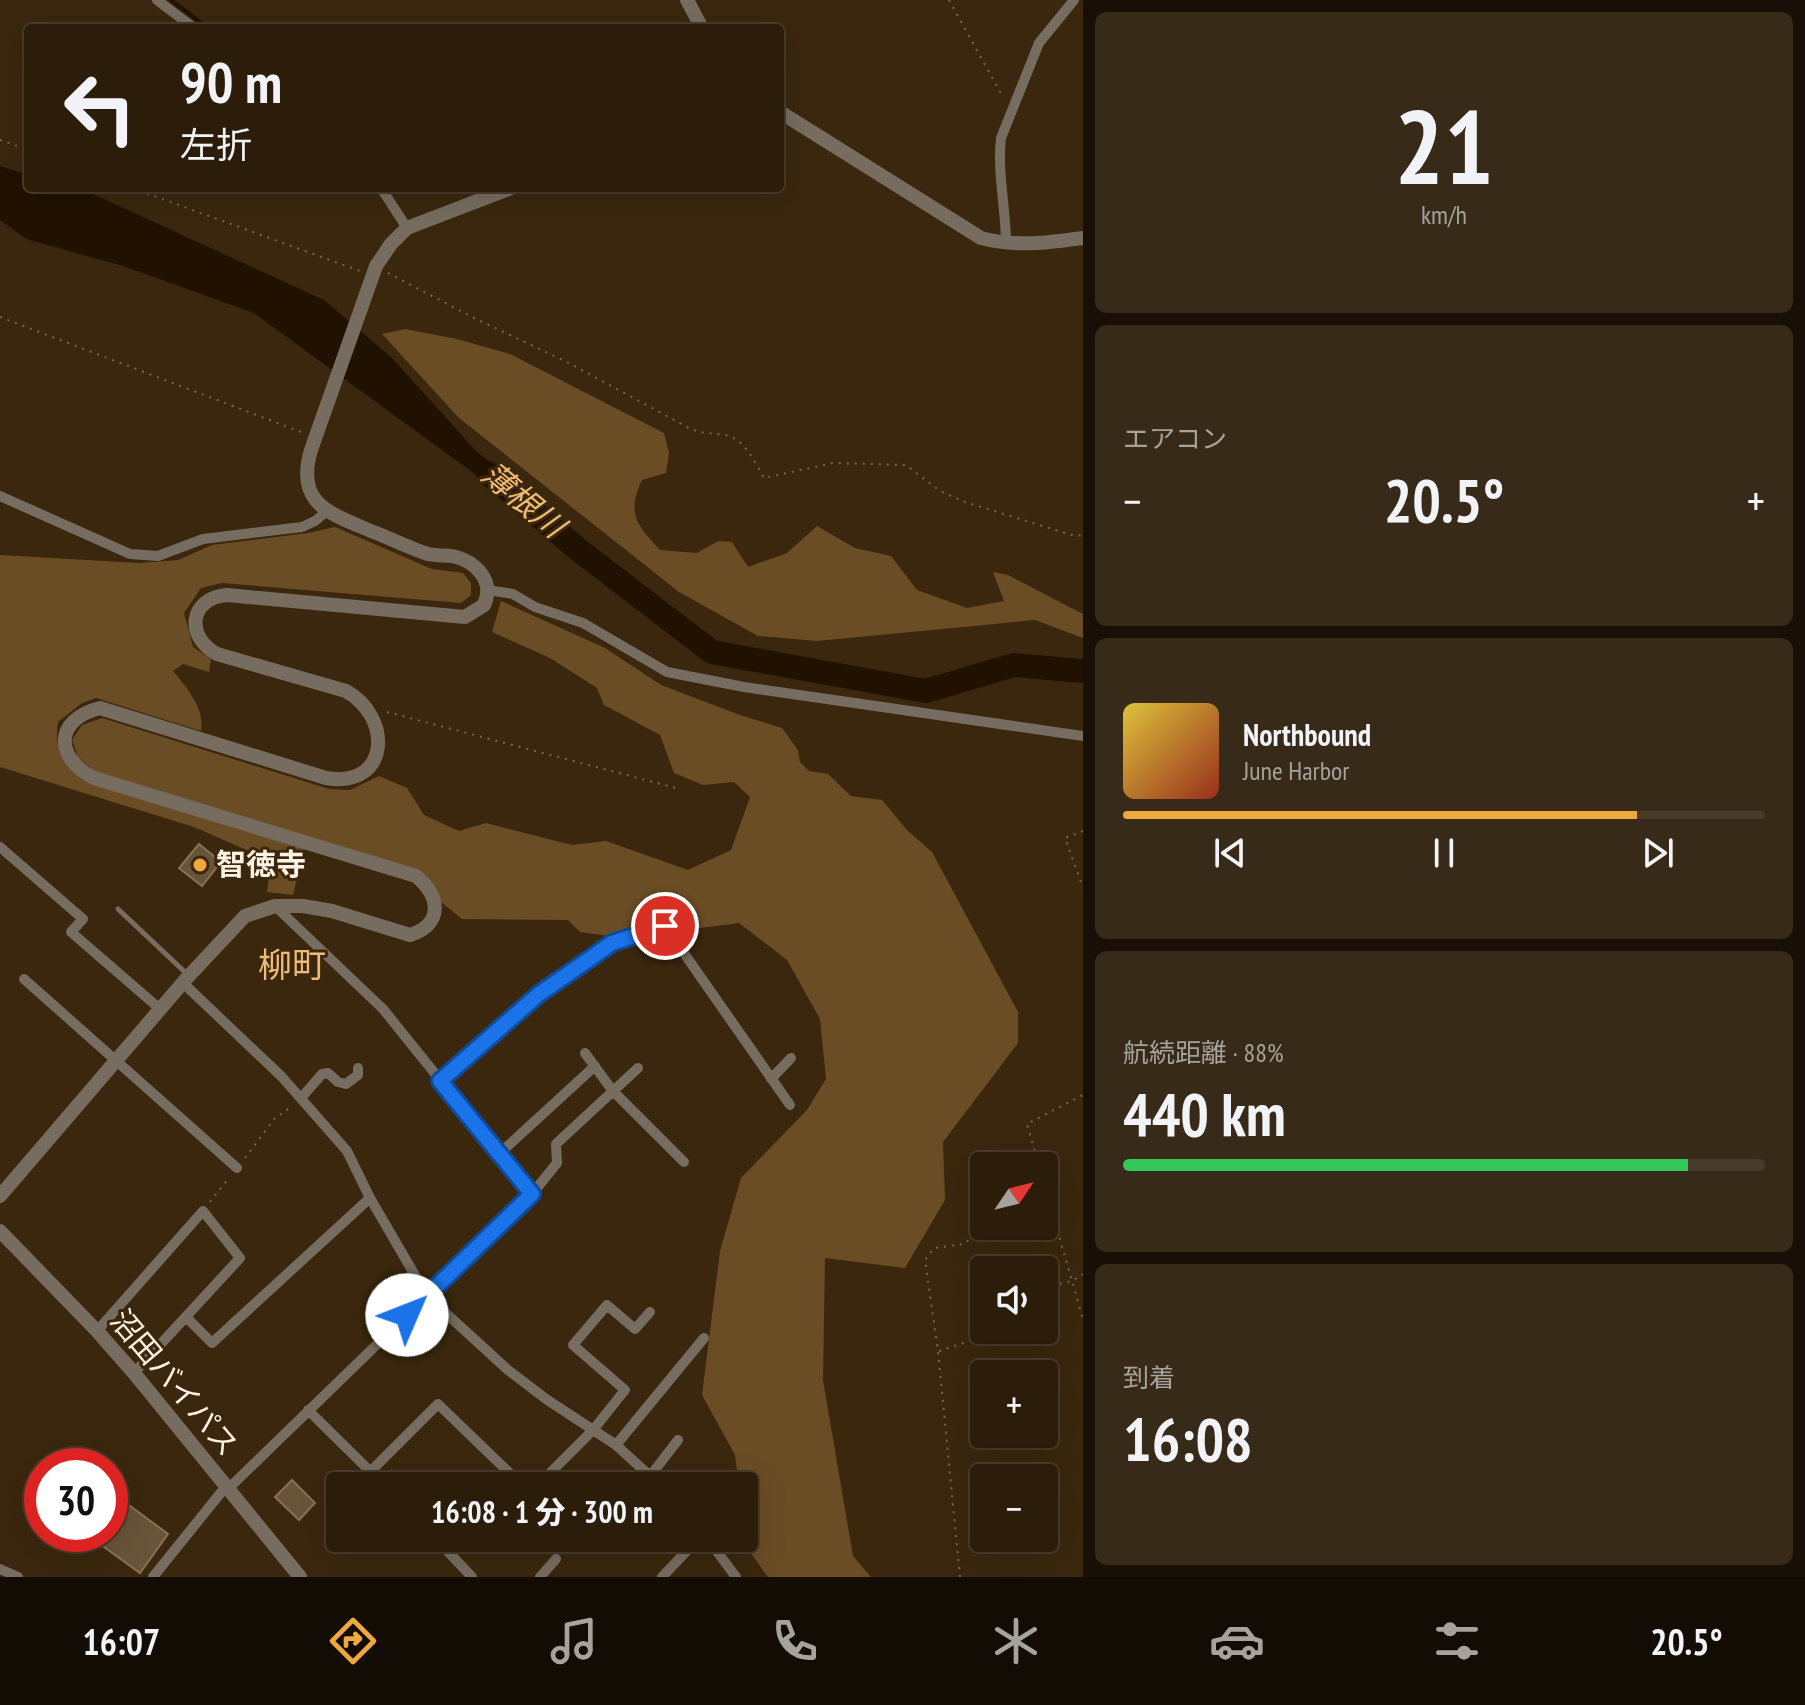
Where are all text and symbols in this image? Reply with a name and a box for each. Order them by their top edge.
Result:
text: 90 m [180,46,282,118]
icon: left [48,56,152,160]
text: 21 [1394,78,1494,213]
text: 左折 [180,121,252,168]
text: km/h [1421,198,1467,231]
text: エアコン [1123,422,1227,455]
water label: 薄根川 [473,452,576,548]
text: 20.5° [1384,461,1504,539]
text: − [1123,472,1141,529]
text: + [1747,472,1765,529]
text: Northbound [1243,715,1371,754]
text: June Harbor [1243,754,1349,787]
icon: previous [1208,831,1252,875]
icon: pause [1422,831,1466,875]
icon: next [1636,831,1680,875]
place label: 智徳寺 [216,844,306,883]
marker: 智徳寺 [191,856,209,874]
pin [631,892,699,960]
icon: arrive [643,904,687,948]
district label: 柳町 [258,942,326,986]
text: 航続距離 · 88% [1123,1036,1284,1069]
text: 440 km [1123,1075,1286,1153]
north arrow [970,1152,1058,1240]
map controls [970,1152,1058,1552]
button: sound [970,1256,1058,1344]
position arrow [365,1273,449,1357]
street label: 沼田バイパス [103,1301,248,1463]
button: + [970,1360,1058,1448]
text: 到着 [1123,1361,1175,1394]
text: 16:08 [1123,1400,1253,1478]
speed limit sign: 30 [24,1448,128,1552]
button: − [970,1464,1058,1552]
text: 16:08 · 1 分 · 300 m [431,1492,653,1531]
icon: directions [325,1613,381,1669]
icon: music [546,1613,602,1669]
icon: phone [767,1613,823,1669]
icon: climate [988,1613,1044,1669]
icon: car [1209,1613,1265,1669]
icon: filters [1429,1613,1485,1669]
text: 16:07 [82,1618,160,1665]
text: 20.5° [1650,1618,1723,1665]

